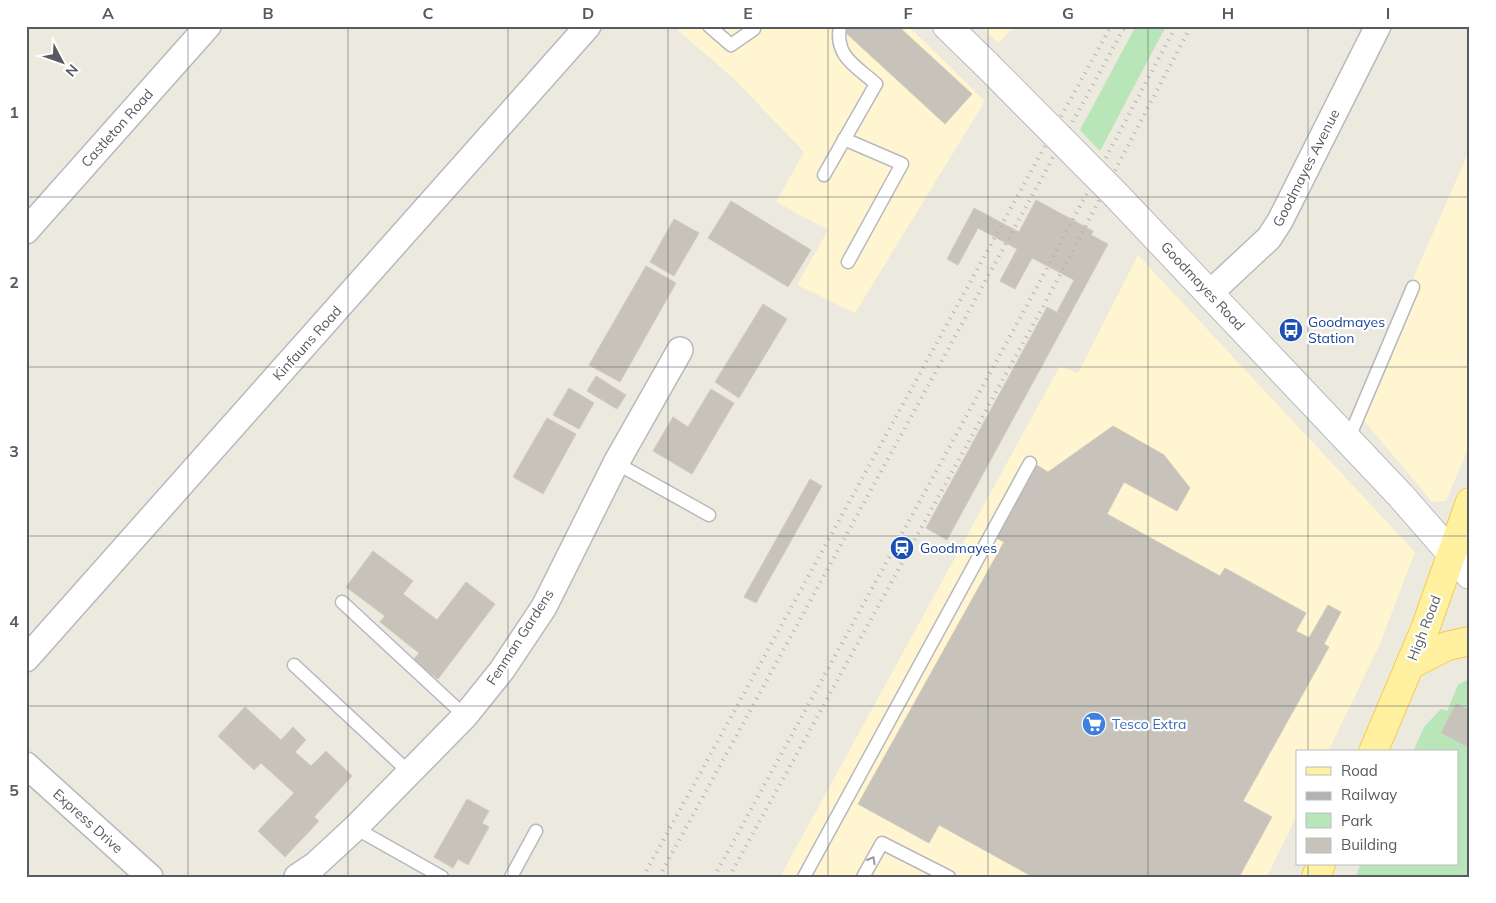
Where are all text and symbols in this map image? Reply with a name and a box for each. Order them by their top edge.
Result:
text: A [102,3,114,23]
text: B [262,3,274,23]
text: C [423,3,434,23]
text: D [582,3,594,23]
text: E [743,3,753,23]
text: F [903,3,913,23]
text: G [1062,3,1074,23]
text: H [1222,3,1234,23]
text: I [1386,3,1390,23]
north arrow [38,38,88,88]
text: N [62,61,82,80]
street label: Castleton Road [77,85,157,171]
text: 1 [9,102,19,122]
street label: Goodmayes Avenue [1269,106,1343,230]
street label: Goodmayes Road [1157,238,1249,334]
text: 2 [9,272,19,292]
street label: Kinfauns Road [269,302,345,384]
place label: Goodmayes Station [1308,313,1385,347]
bus stop icon: Goodmayes Station [1278,317,1304,343]
text: 3 [9,441,19,461]
station icon: Goodmayes [889,535,915,561]
place label: Goodmayes [920,539,997,557]
street label: Fenman Gardens [482,586,558,688]
street label: High Road [1403,593,1445,663]
text: 4 [9,611,19,631]
supermarket icon: Tesco Extra [1081,711,1107,737]
place label: Tesco Extra [1112,715,1186,733]
legend [1296,750,1458,866]
text: Road [1341,761,1378,780]
text: 5 [9,780,19,800]
street label: Express Drive [49,785,127,857]
text: Railway [1341,785,1397,804]
text: Park [1341,811,1373,830]
text: Building [1341,835,1397,854]
one-way arrow [866,856,876,865]

